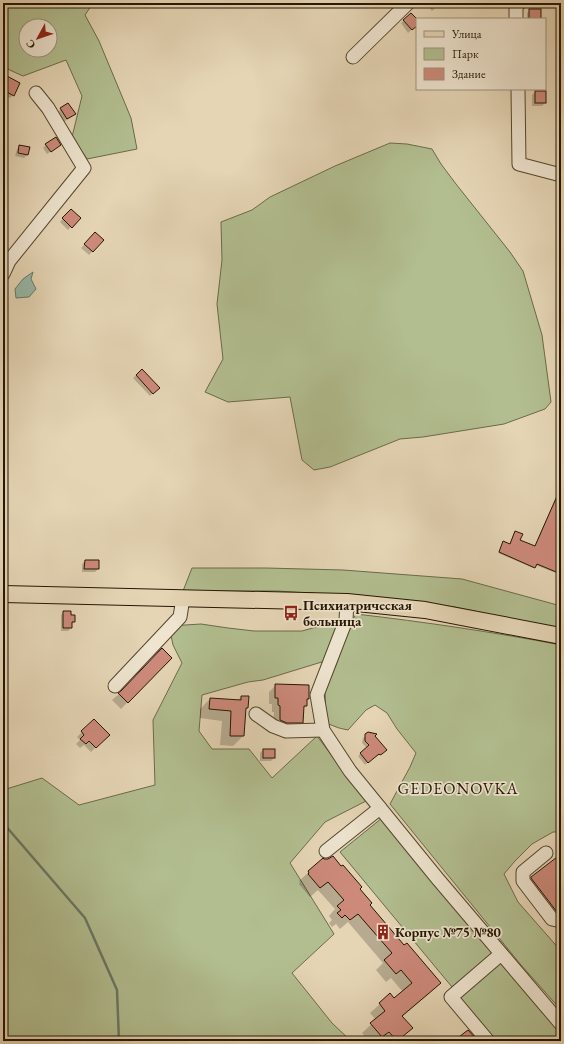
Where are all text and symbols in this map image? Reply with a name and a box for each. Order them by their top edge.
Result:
north arrow [18,18,58,58]
legend [416,18,546,90]
text: Улица [451,26,482,42]
text: С [22,37,38,52]
text: Парк [452,46,479,62]
text: Здание [452,66,486,82]
place label: Психиатрическая больница [303,596,412,630]
bus stop icon: Психиатрическая больница [282,604,300,622]
district label: GEDEONOVKA [397,778,519,799]
building icon: Корпус №75 №80 [374,923,392,941]
place label: Корпус №75 №80 [395,923,502,941]

